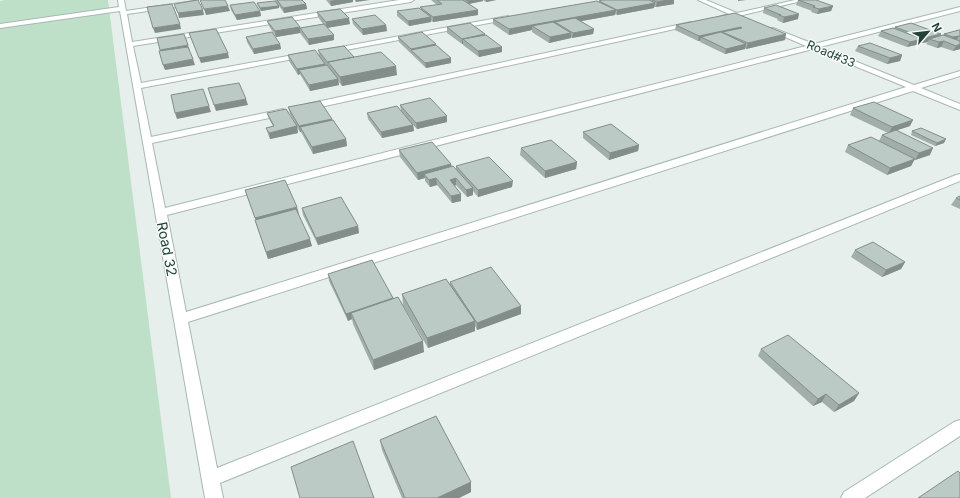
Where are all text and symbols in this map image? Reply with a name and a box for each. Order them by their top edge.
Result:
north arrow [908,12,948,52]
text: N [929,20,945,34]
street label: Road#33 [805,37,858,70]
street label: Road 32 [154,220,181,277]

